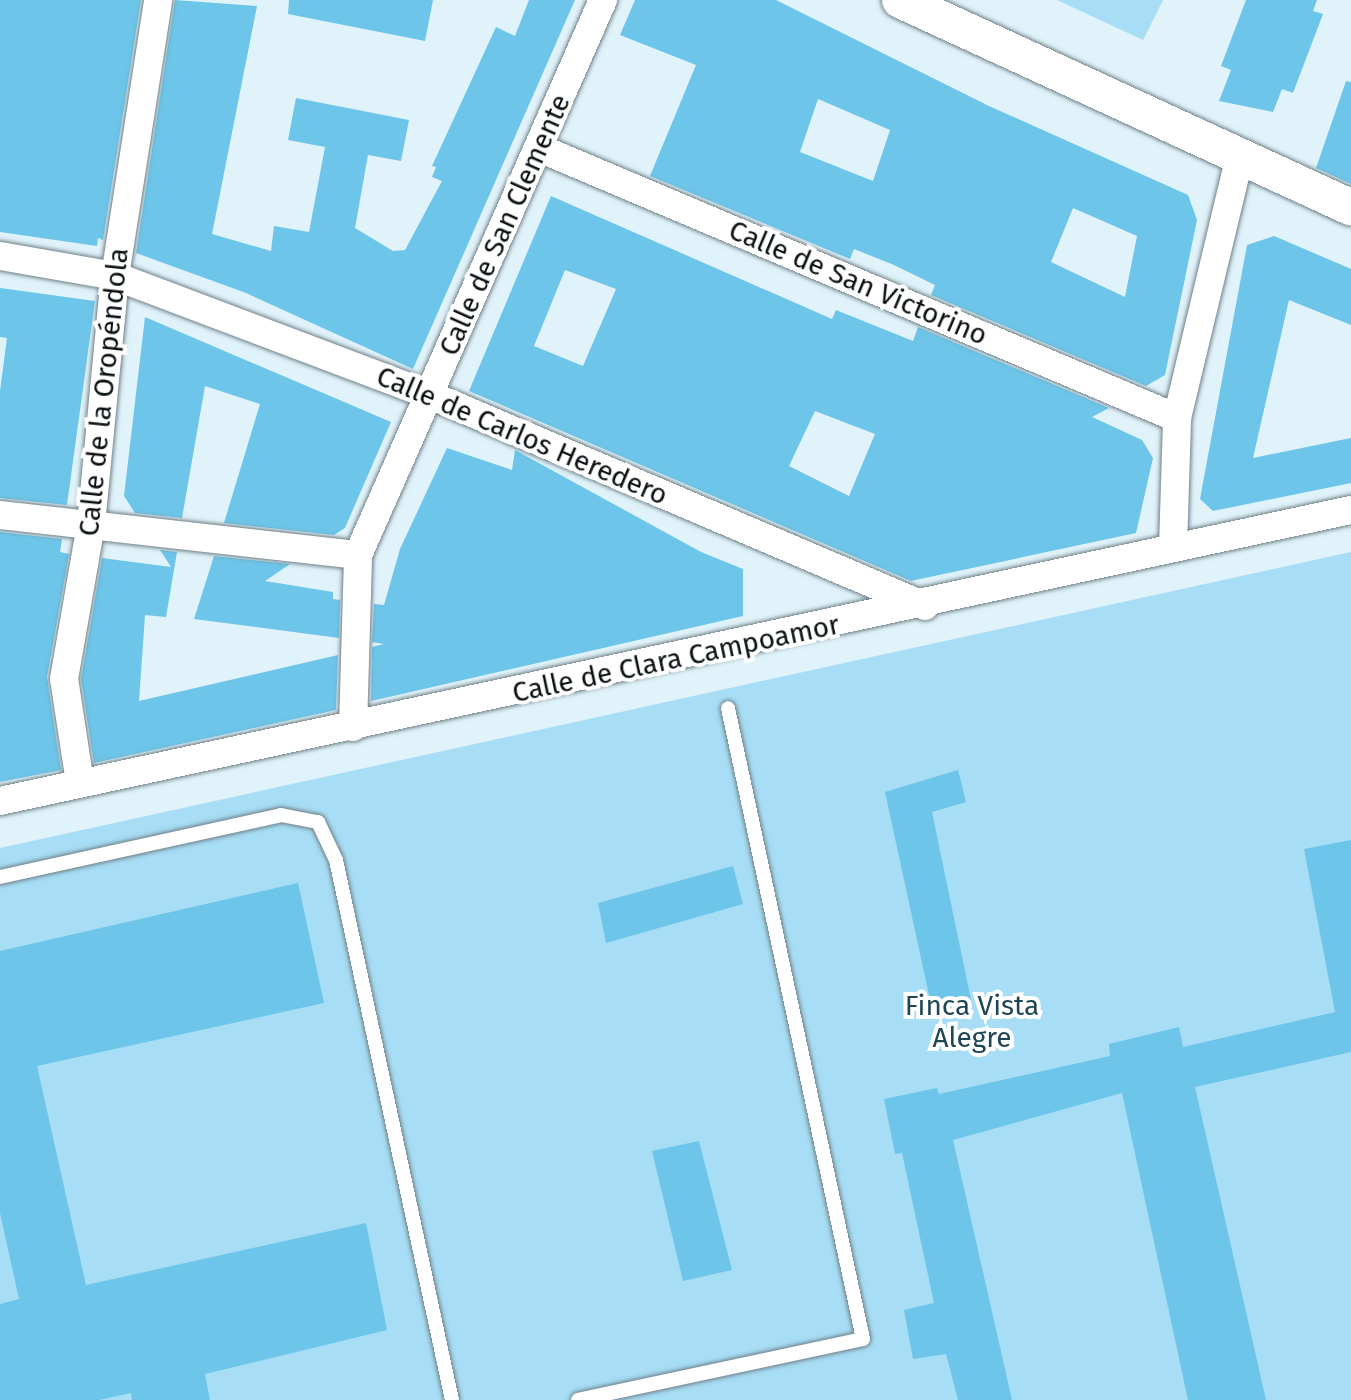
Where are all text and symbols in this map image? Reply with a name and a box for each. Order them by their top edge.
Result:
street label: Calle de San Clemente [432,89,578,361]
street label: Calle de San Victorino [724,213,992,353]
street label: Calle de la Oropéndola [72,246,136,538]
street label: Calle de Carlos Heredero [371,359,673,513]
street label: Calle de Clara Campoamor [509,608,843,710]
park label: Finca Vista Alegre [905,989,1039,1055]

